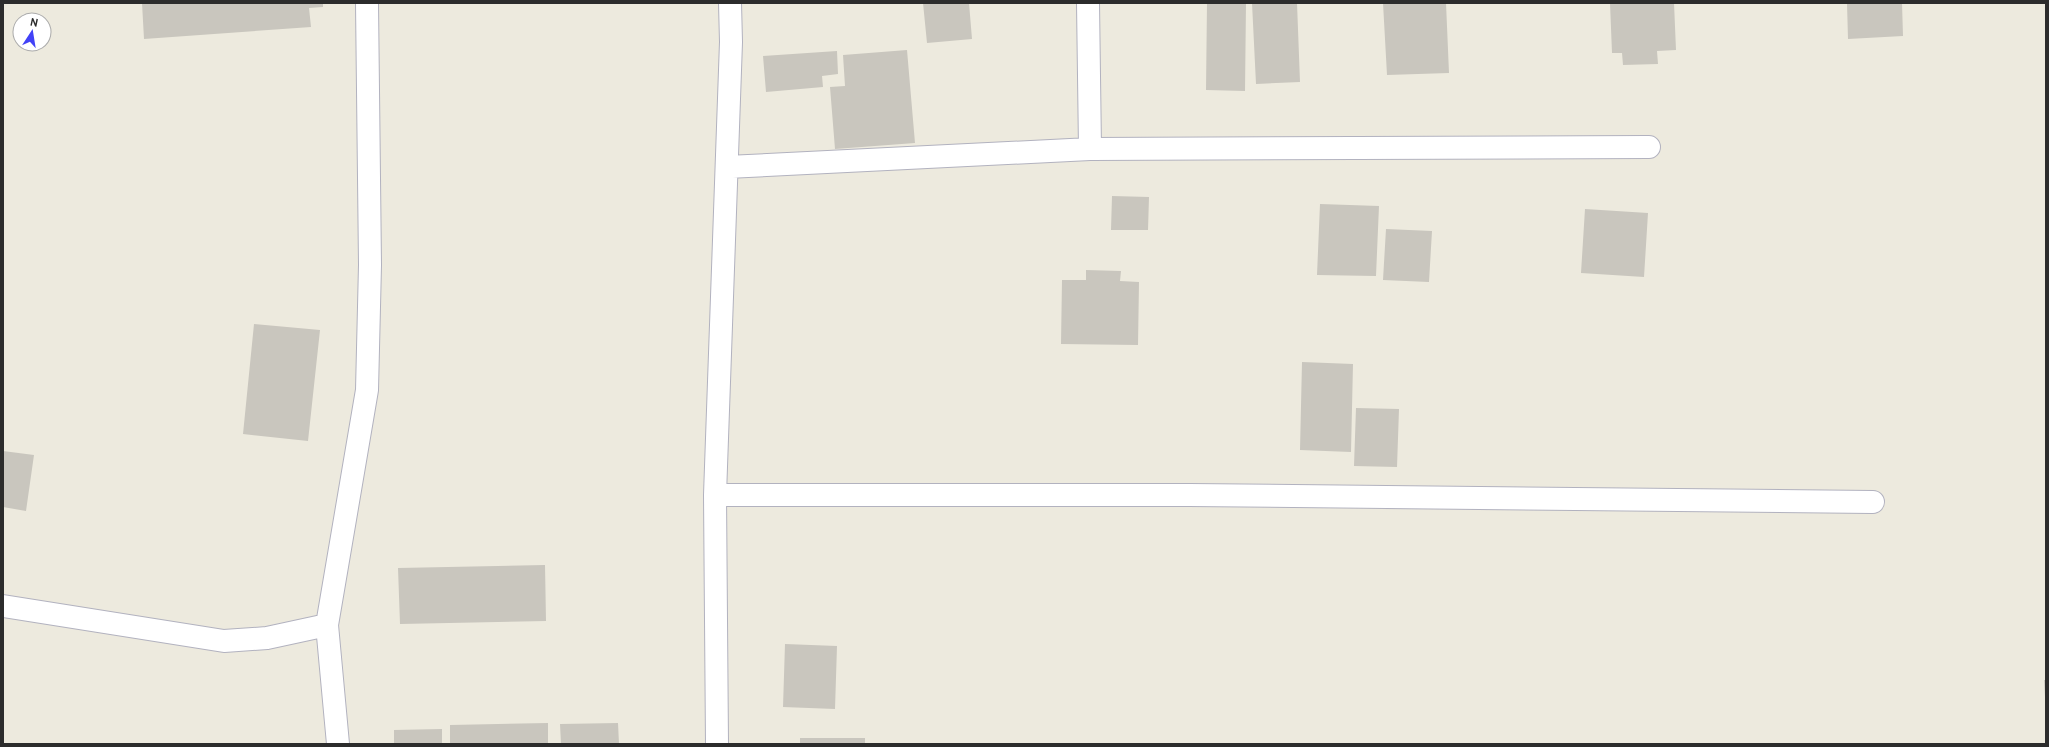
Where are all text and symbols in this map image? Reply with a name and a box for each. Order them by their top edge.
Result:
north arrow [12,12,52,52]
text: N [29,16,39,31]

